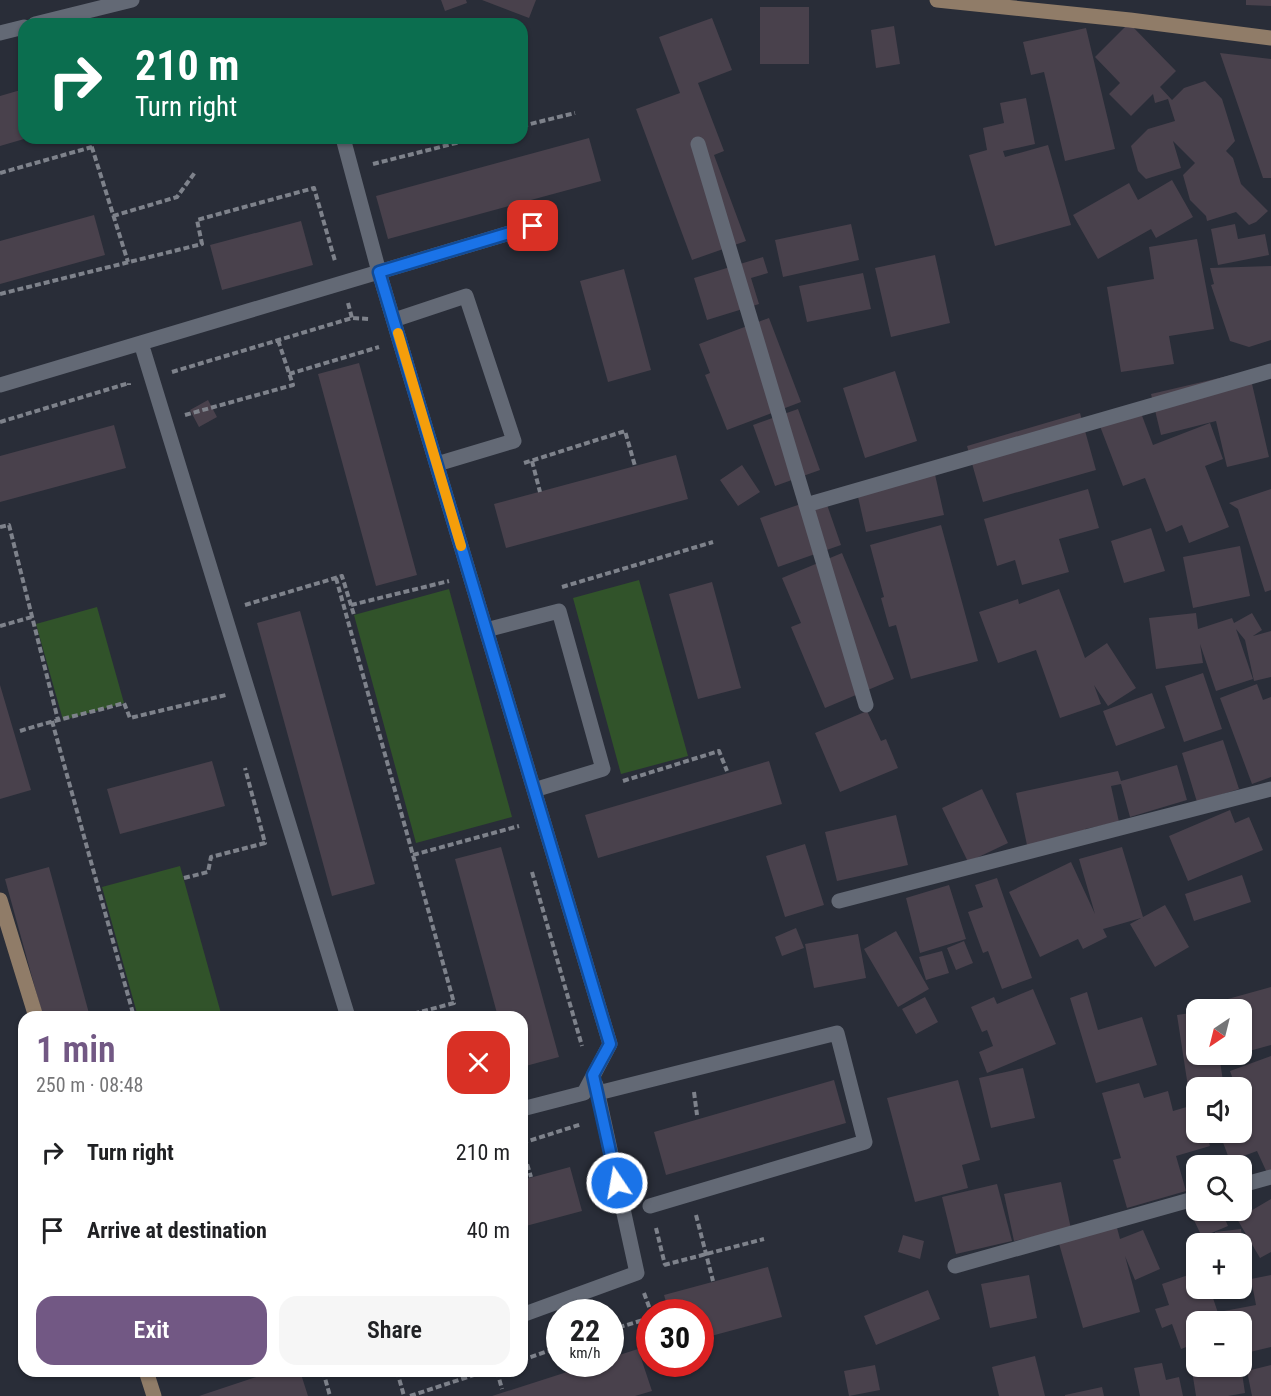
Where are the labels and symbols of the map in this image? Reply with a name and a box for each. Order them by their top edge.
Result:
pin [507,200,558,251]
north arrow [1186,999,1252,1065]
position arrow [585,1151,649,1215]
speed limit sign: 30 [636,1299,714,1377]

